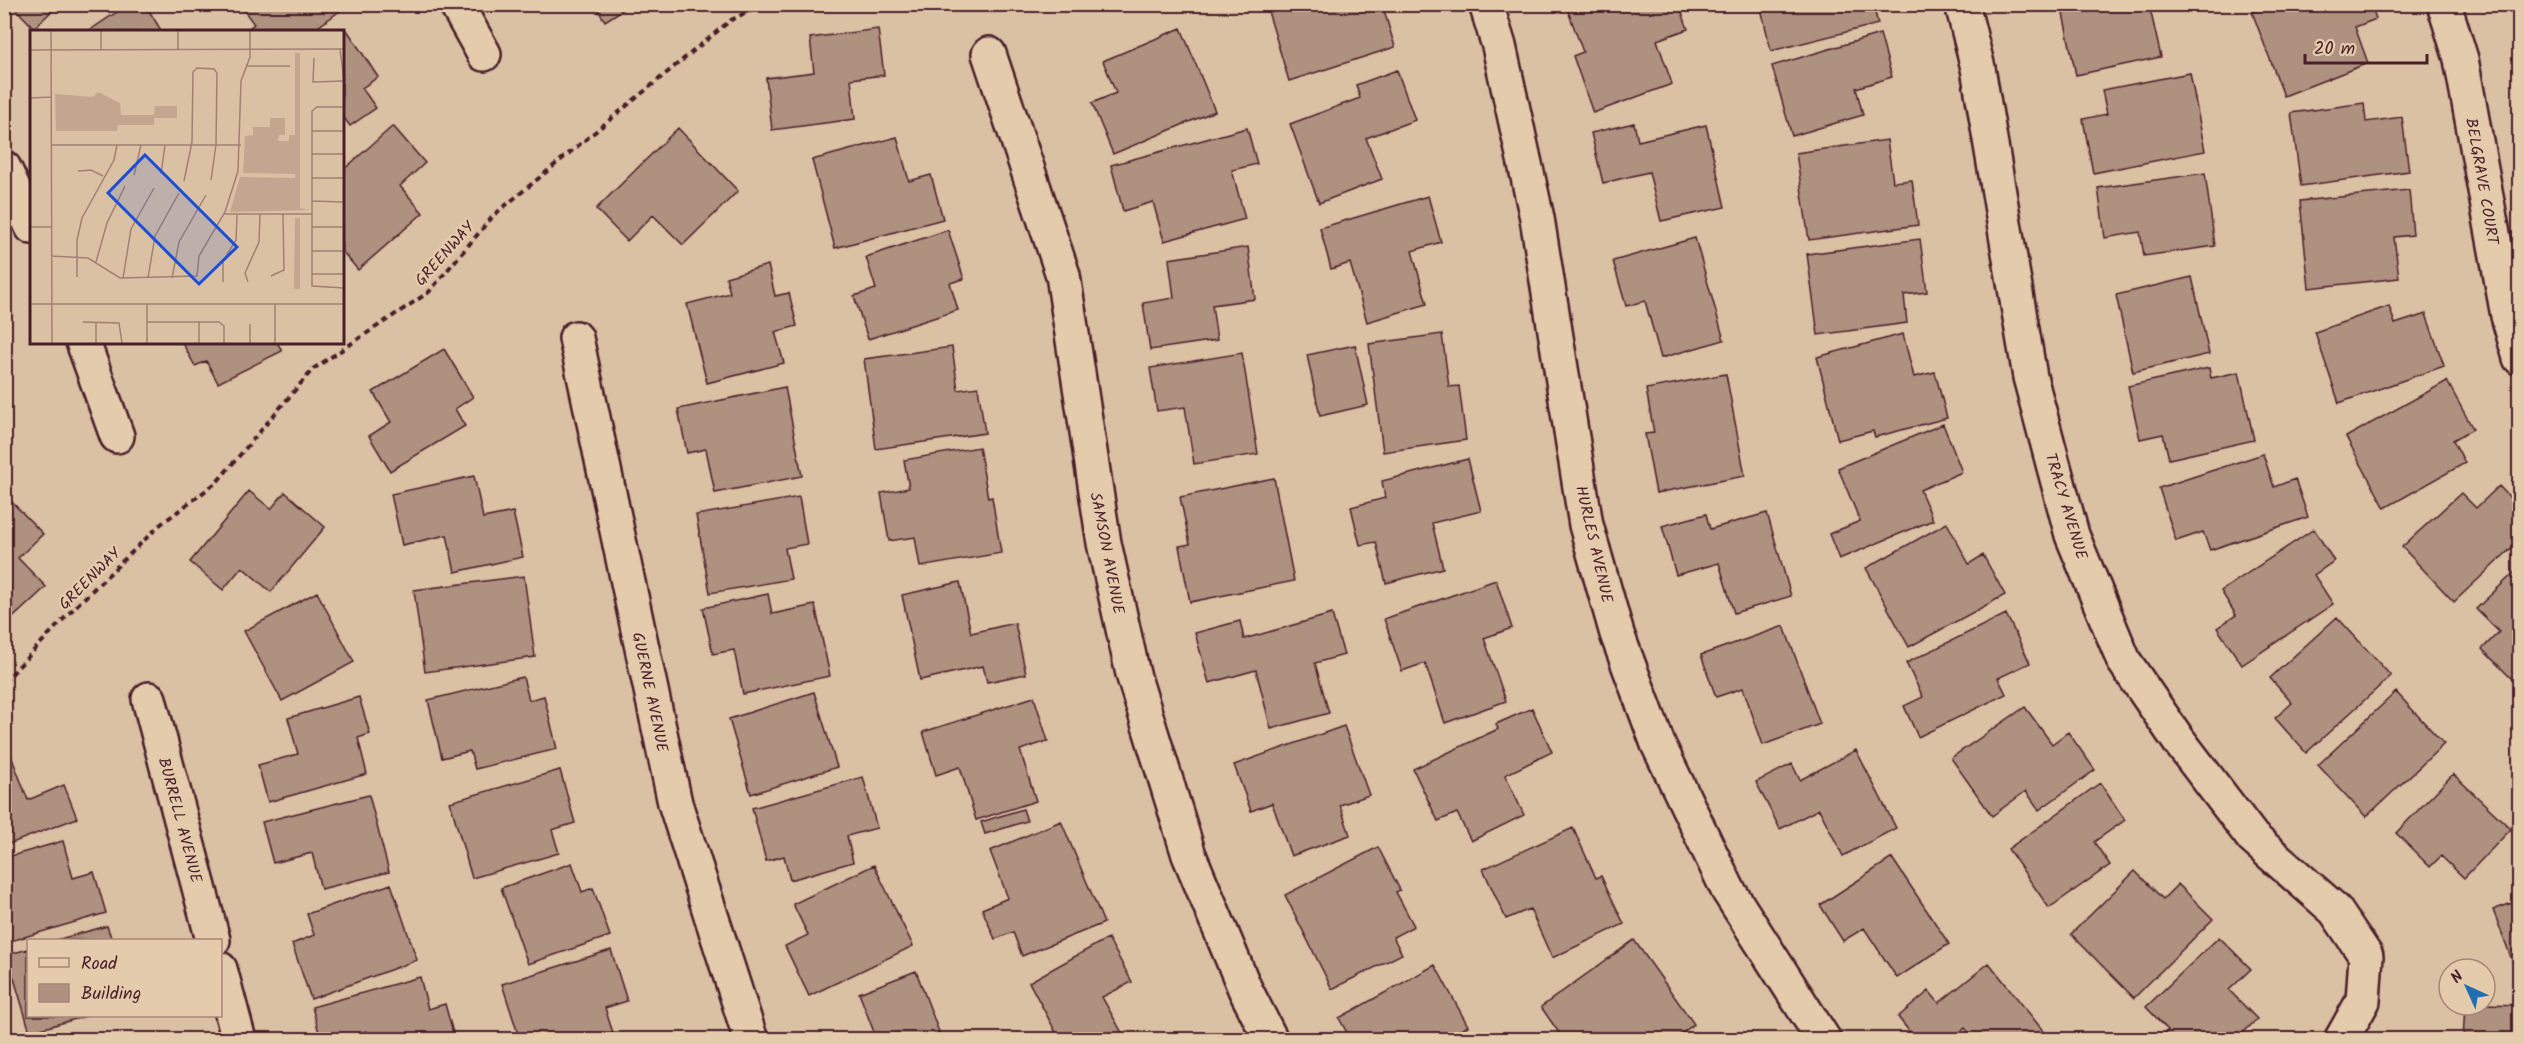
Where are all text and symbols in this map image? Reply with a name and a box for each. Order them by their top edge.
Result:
scale bar [2305,27,2426,65]
inset map [30,30,344,344]
text: 20 m [2314,35,2355,64]
street label: BELGRAVE COURT [2458,116,2505,248]
street label: GREENWAY [409,215,482,292]
street label: TRACY AVENUE [2038,450,2094,563]
street label: HURLES AVENUE [1568,483,1619,606]
street label: SAMSON AVENUE [1082,490,1131,617]
street label: GREENWAY [53,541,128,616]
street label: GUERNE AVENUE [625,630,675,755]
street label: BURRELL AVENUE [151,755,208,887]
legend [27,939,222,1017]
text: Road [81,950,118,979]
north arrow [2437,957,2497,1017]
text: N [2445,965,2470,990]
text: Building [81,980,141,1009]

